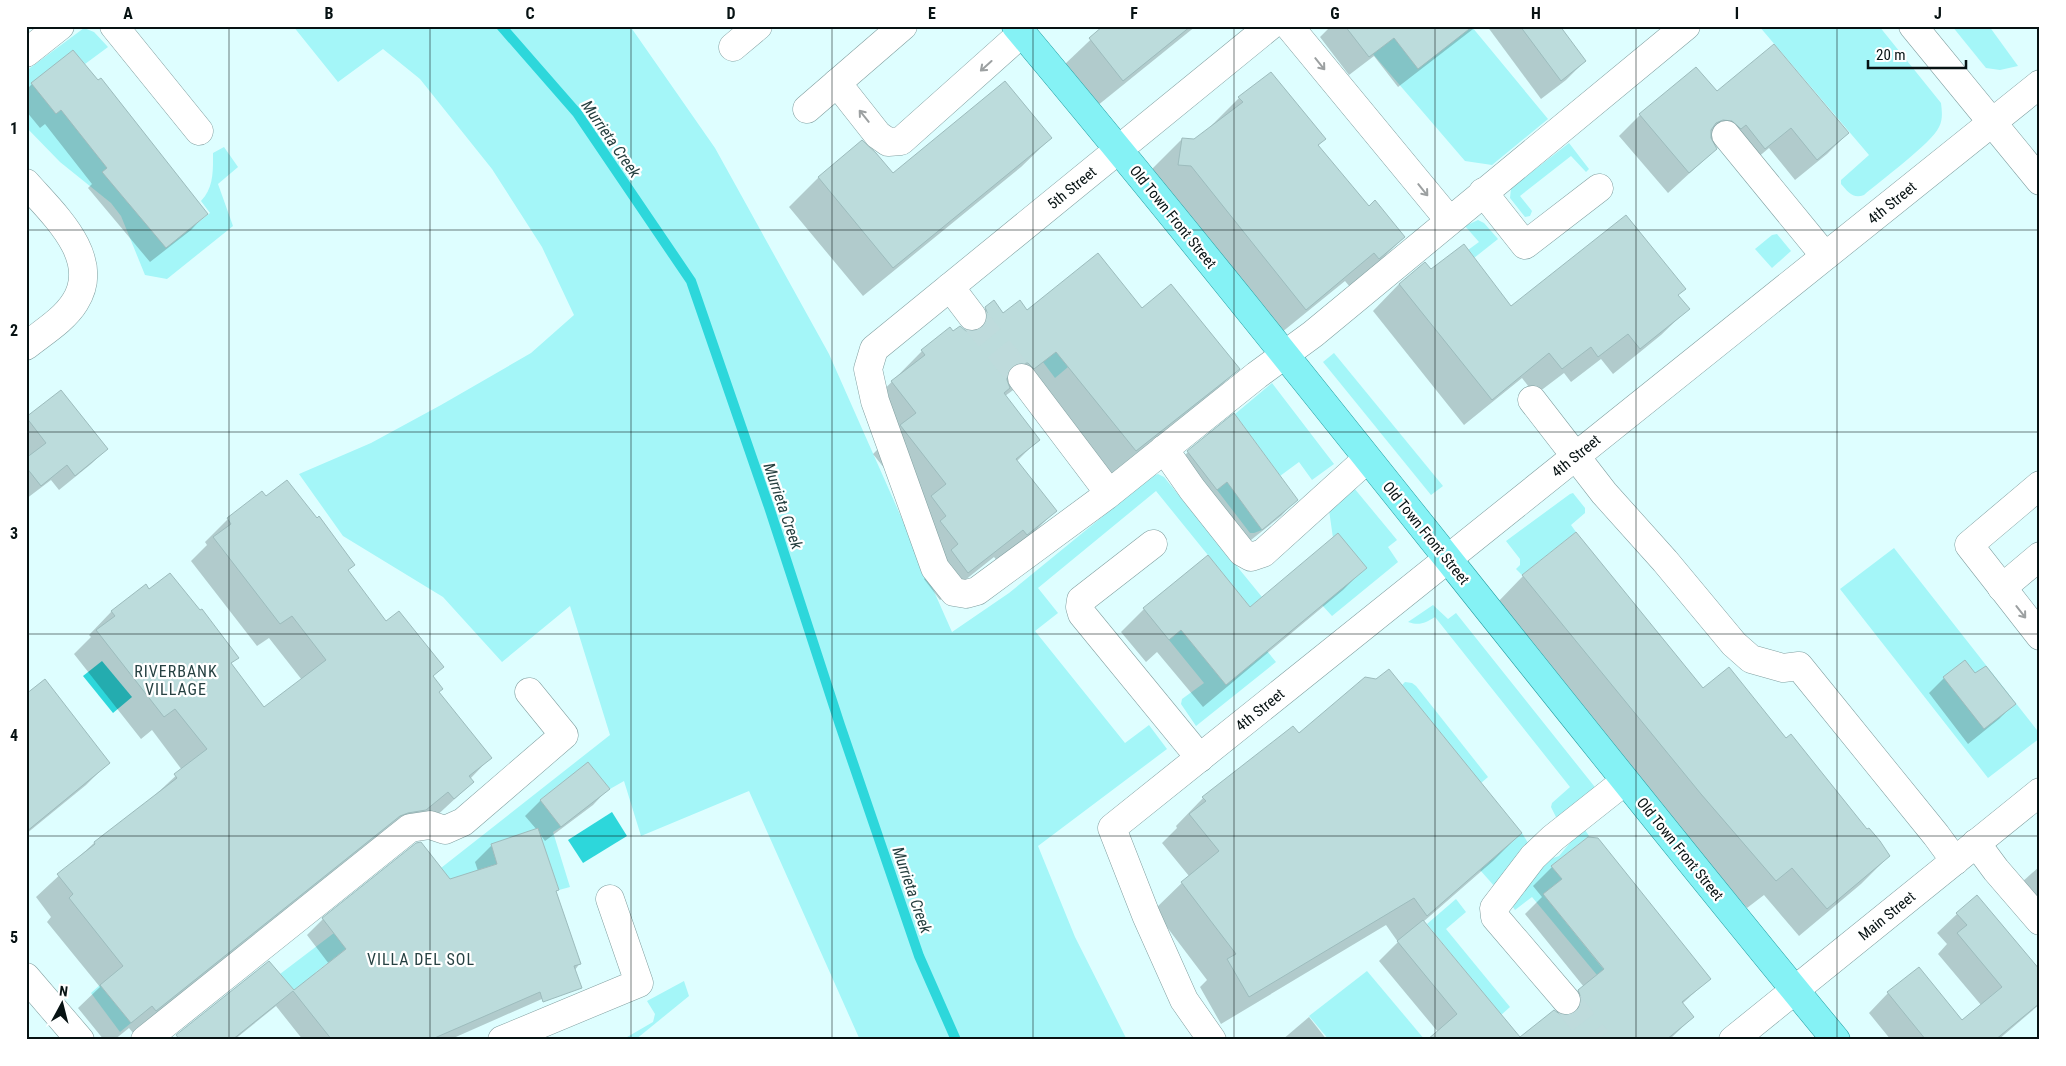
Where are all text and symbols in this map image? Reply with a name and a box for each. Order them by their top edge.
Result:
text: A [123,4,133,23]
text: B [325,4,334,23]
text: C [525,4,535,23]
text: D [726,4,736,23]
text: E [928,4,936,23]
text: F [1130,4,1138,23]
text: G [1330,4,1340,23]
text: H [1531,4,1541,23]
text: I [1735,4,1739,23]
text: J [1934,4,1942,23]
scale bar [1868,38,1966,70]
text: 20 m [1876,46,1906,64]
one-way arrow [1314,57,1325,70]
one-way arrow [979,60,992,72]
water label: Murrieta Creek [577,97,645,182]
one-way arrow [858,110,869,123]
text: 1 [10,119,18,138]
street label: Old Town Front Street [1126,162,1220,272]
street label: 5th Street [1044,163,1100,213]
street label: 4th Street [1864,178,1920,228]
one-way arrow [1417,183,1428,196]
text: 2 [10,321,18,340]
street label: 4th Street [1548,431,1604,481]
water label: Murrieta Creek [759,460,807,553]
street label: Old Town Front Street [1379,478,1473,588]
text: 3 [10,524,18,543]
one-way arrow [2016,605,2026,619]
district label: RIVERBANK VILLAGE [134,662,218,699]
street label: 4th Street [1232,685,1288,735]
text: 4 [10,726,18,745]
street label: Old Town Front Street [1633,794,1727,904]
water label: Murrieta Creek [888,844,936,937]
street label: Main Street [1855,888,1919,944]
text: 5 [10,928,18,947]
district label: VILLA DEL SOL [367,950,475,969]
north arrow [38,978,88,1028]
text: N [58,983,69,1000]

